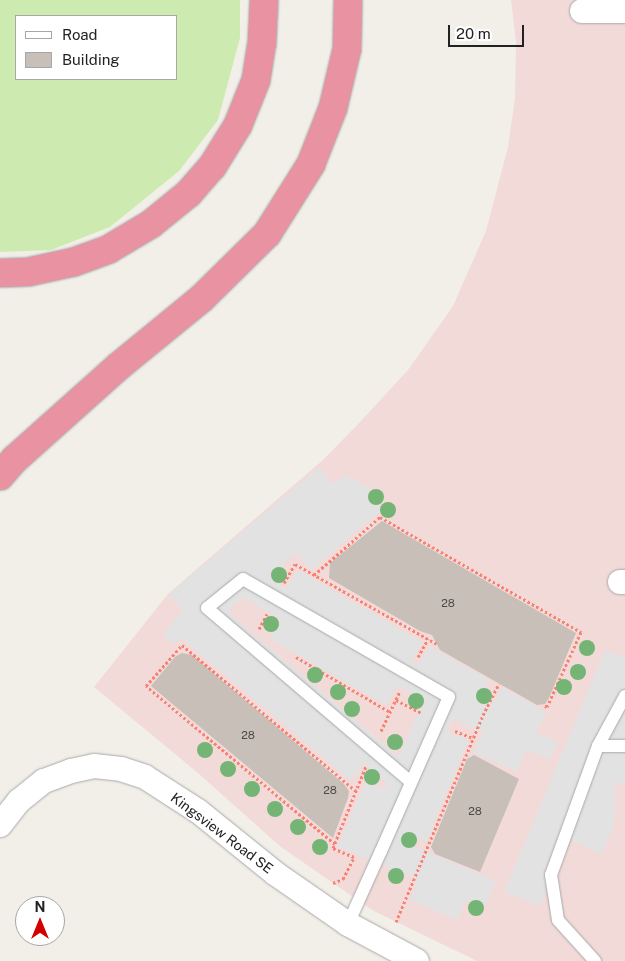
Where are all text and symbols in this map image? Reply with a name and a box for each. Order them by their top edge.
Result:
legend [15,15,178,80]
scale bar [450,15,526,47]
text: 20 m [456,25,491,42]
text: Road [62,26,98,43]
text: Building [62,51,120,68]
house number: 28 [441,596,455,610]
house number: 28 [241,728,255,742]
house number: 28 [323,783,337,797]
street label: Kingsview Road SE [167,789,277,877]
house number: 28 [468,804,482,818]
north arrow [15,896,65,946]
text: N [35,899,45,915]

